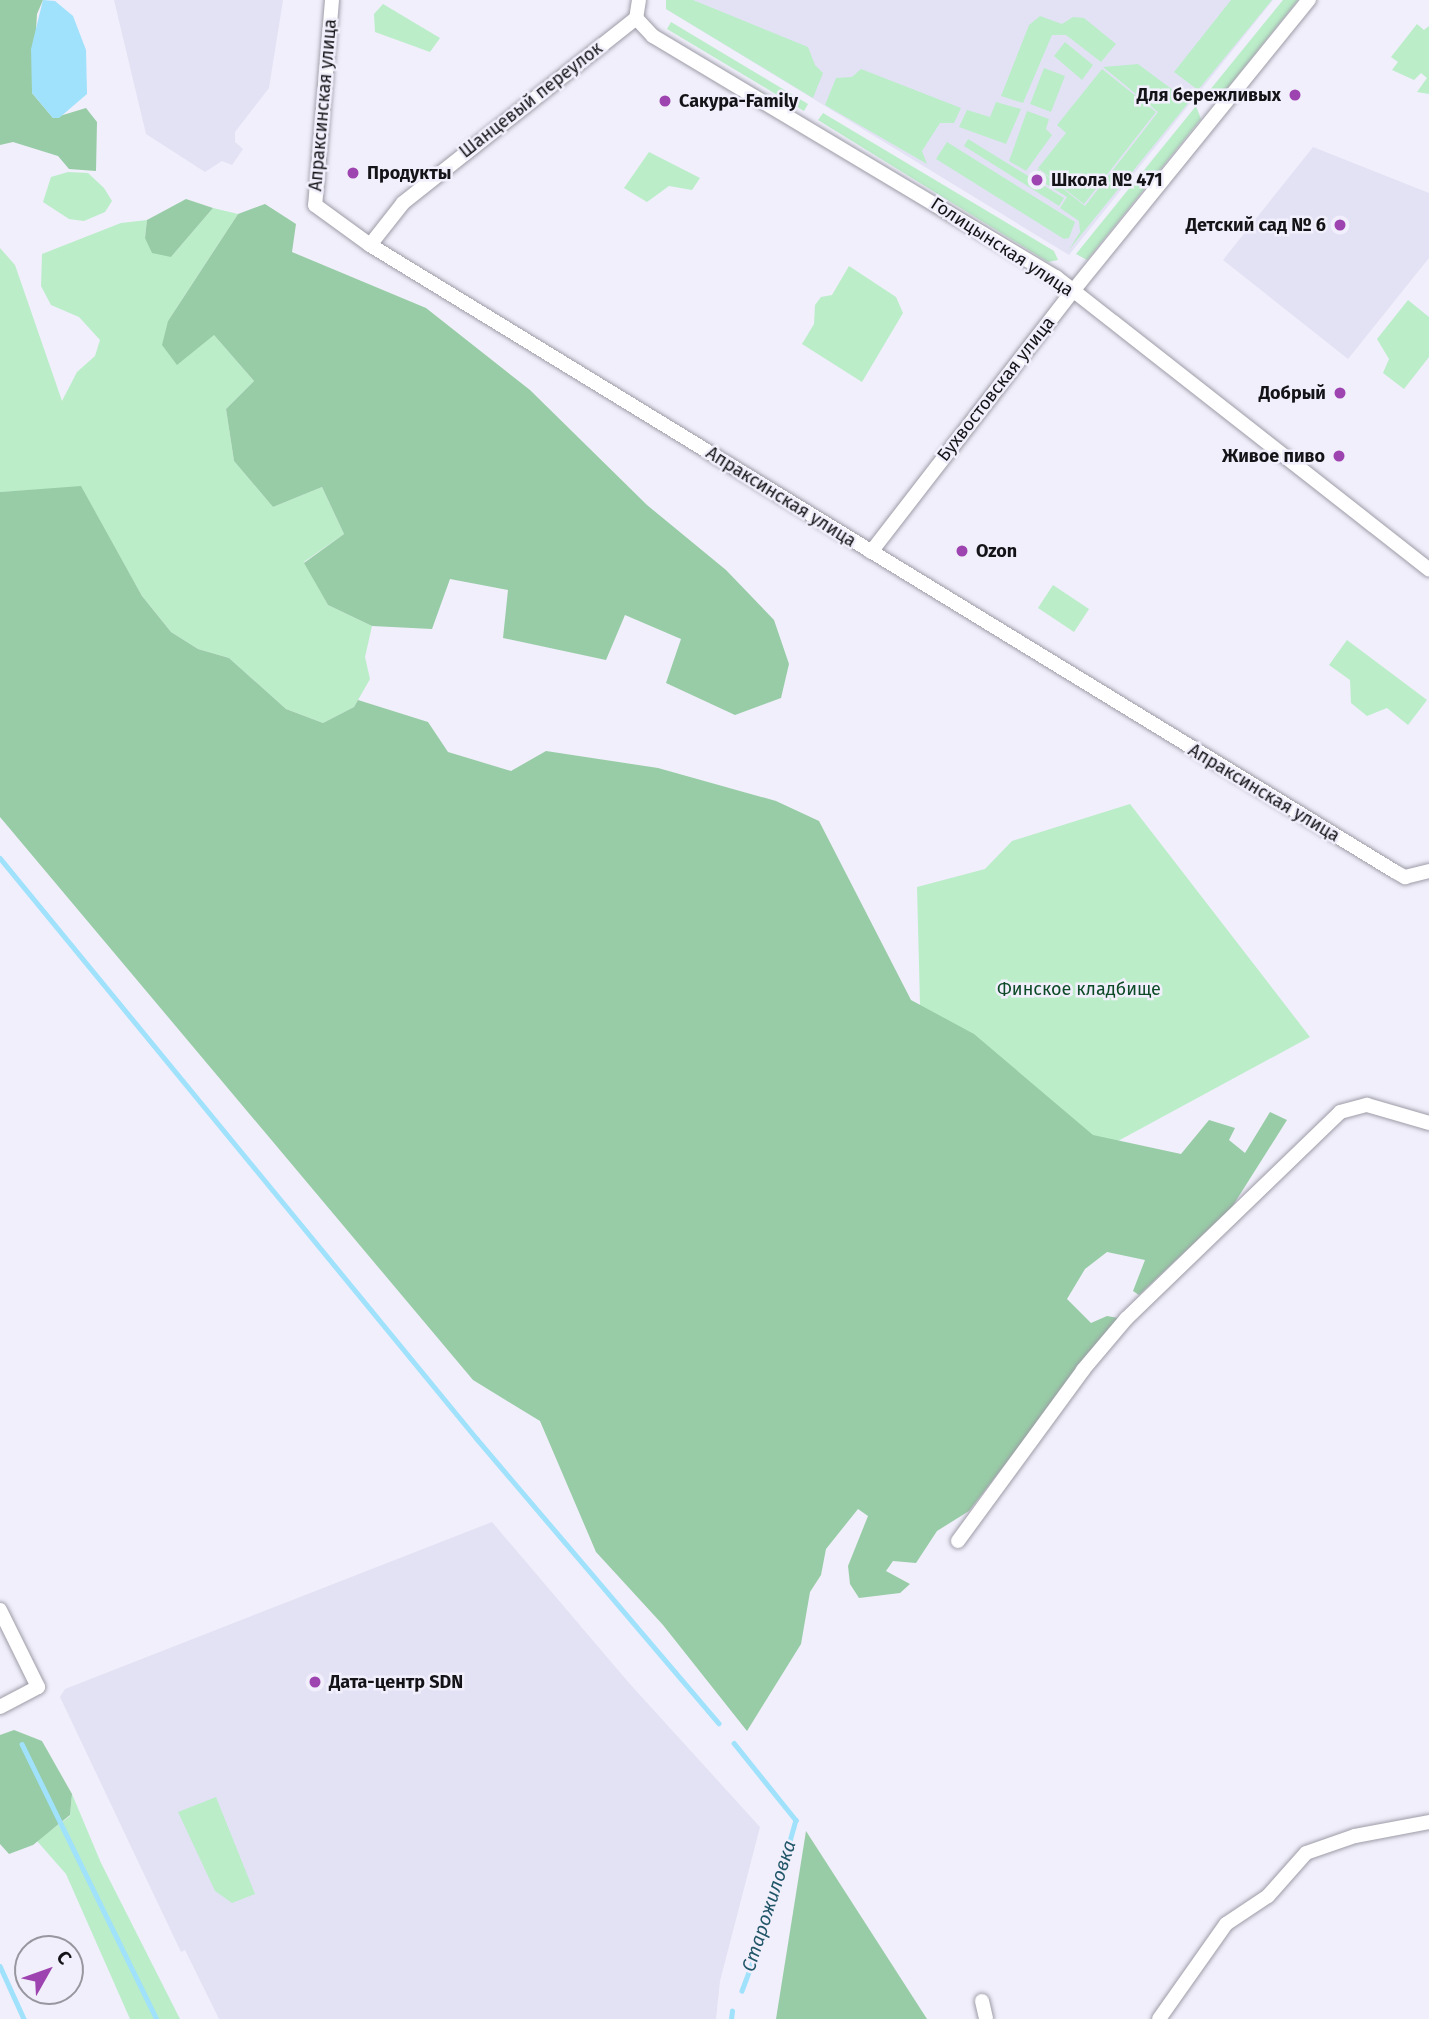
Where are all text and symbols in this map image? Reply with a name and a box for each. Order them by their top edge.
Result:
street label: Апраксинская улица [305,18,341,192]
street label: Шанцевый переулок [455,37,607,163]
place label: Для бережливых [1137,84,1281,106]
marker: Для бережливых [1287,87,1303,103]
place label: Сакура-Family [679,90,798,112]
marker: Сакура-Family [657,93,673,109]
place label: Продукты [367,162,451,184]
marker: Продукты [345,165,361,181]
place label: Школа № 471 [1051,169,1163,191]
marker: Школа № 471 [1029,172,1045,188]
street label: Голицынская улица [927,193,1077,301]
place label: Детский сад № 6 [1186,214,1326,236]
marker: Детский сад № 6 [1332,217,1348,233]
street label: Бухвостовская улица [933,312,1059,466]
place label: Добрый [1259,382,1326,404]
marker: Добрый [1332,385,1348,401]
street label: Апраксинская улица [702,442,860,552]
place label: Живое пиво [1222,445,1325,467]
marker: Живое пиво [1331,448,1347,464]
place label: Ozon [976,540,1017,562]
marker: Ozon [954,543,970,559]
street label: Апраксинская улица [1184,739,1344,847]
park label: Финское кладбище [997,978,1161,1000]
place label: Дата-центр SDN [329,1671,463,1693]
marker: Дата-центр SDN [307,1674,323,1690]
water label: Старожиловка [737,1837,801,1975]
north arrow [14,1935,84,2005]
text: С [52,1946,76,1969]

